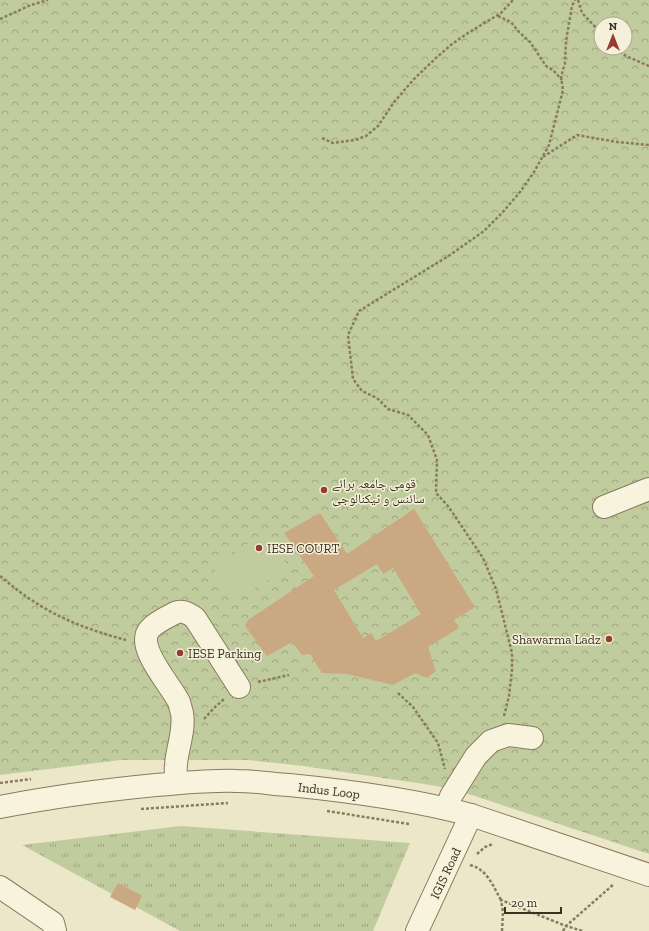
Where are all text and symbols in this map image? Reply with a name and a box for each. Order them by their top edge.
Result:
north arrow [593,16,633,56]
text: N [609,20,618,33]
place label: قومی جامعہ برائے سائنس و ٹیکنالوجی [332,476,425,507]
marker: قومی جامعہ برائے سائنس و ٹیکنالوجی [319,485,329,495]
place label: IESE COURT [267,541,339,556]
marker: IESE COURT [254,543,264,553]
place label: Shawarma Ladz [512,632,601,647]
marker: Shawarma Ladz [604,634,614,644]
place label: IESE Parking [188,646,261,661]
marker: IESE Parking [175,648,185,658]
street label: Indus Loop [297,779,361,802]
street label: IGIS Road [427,845,464,901]
scale bar [505,889,561,915]
text: 20 m [511,896,538,910]

